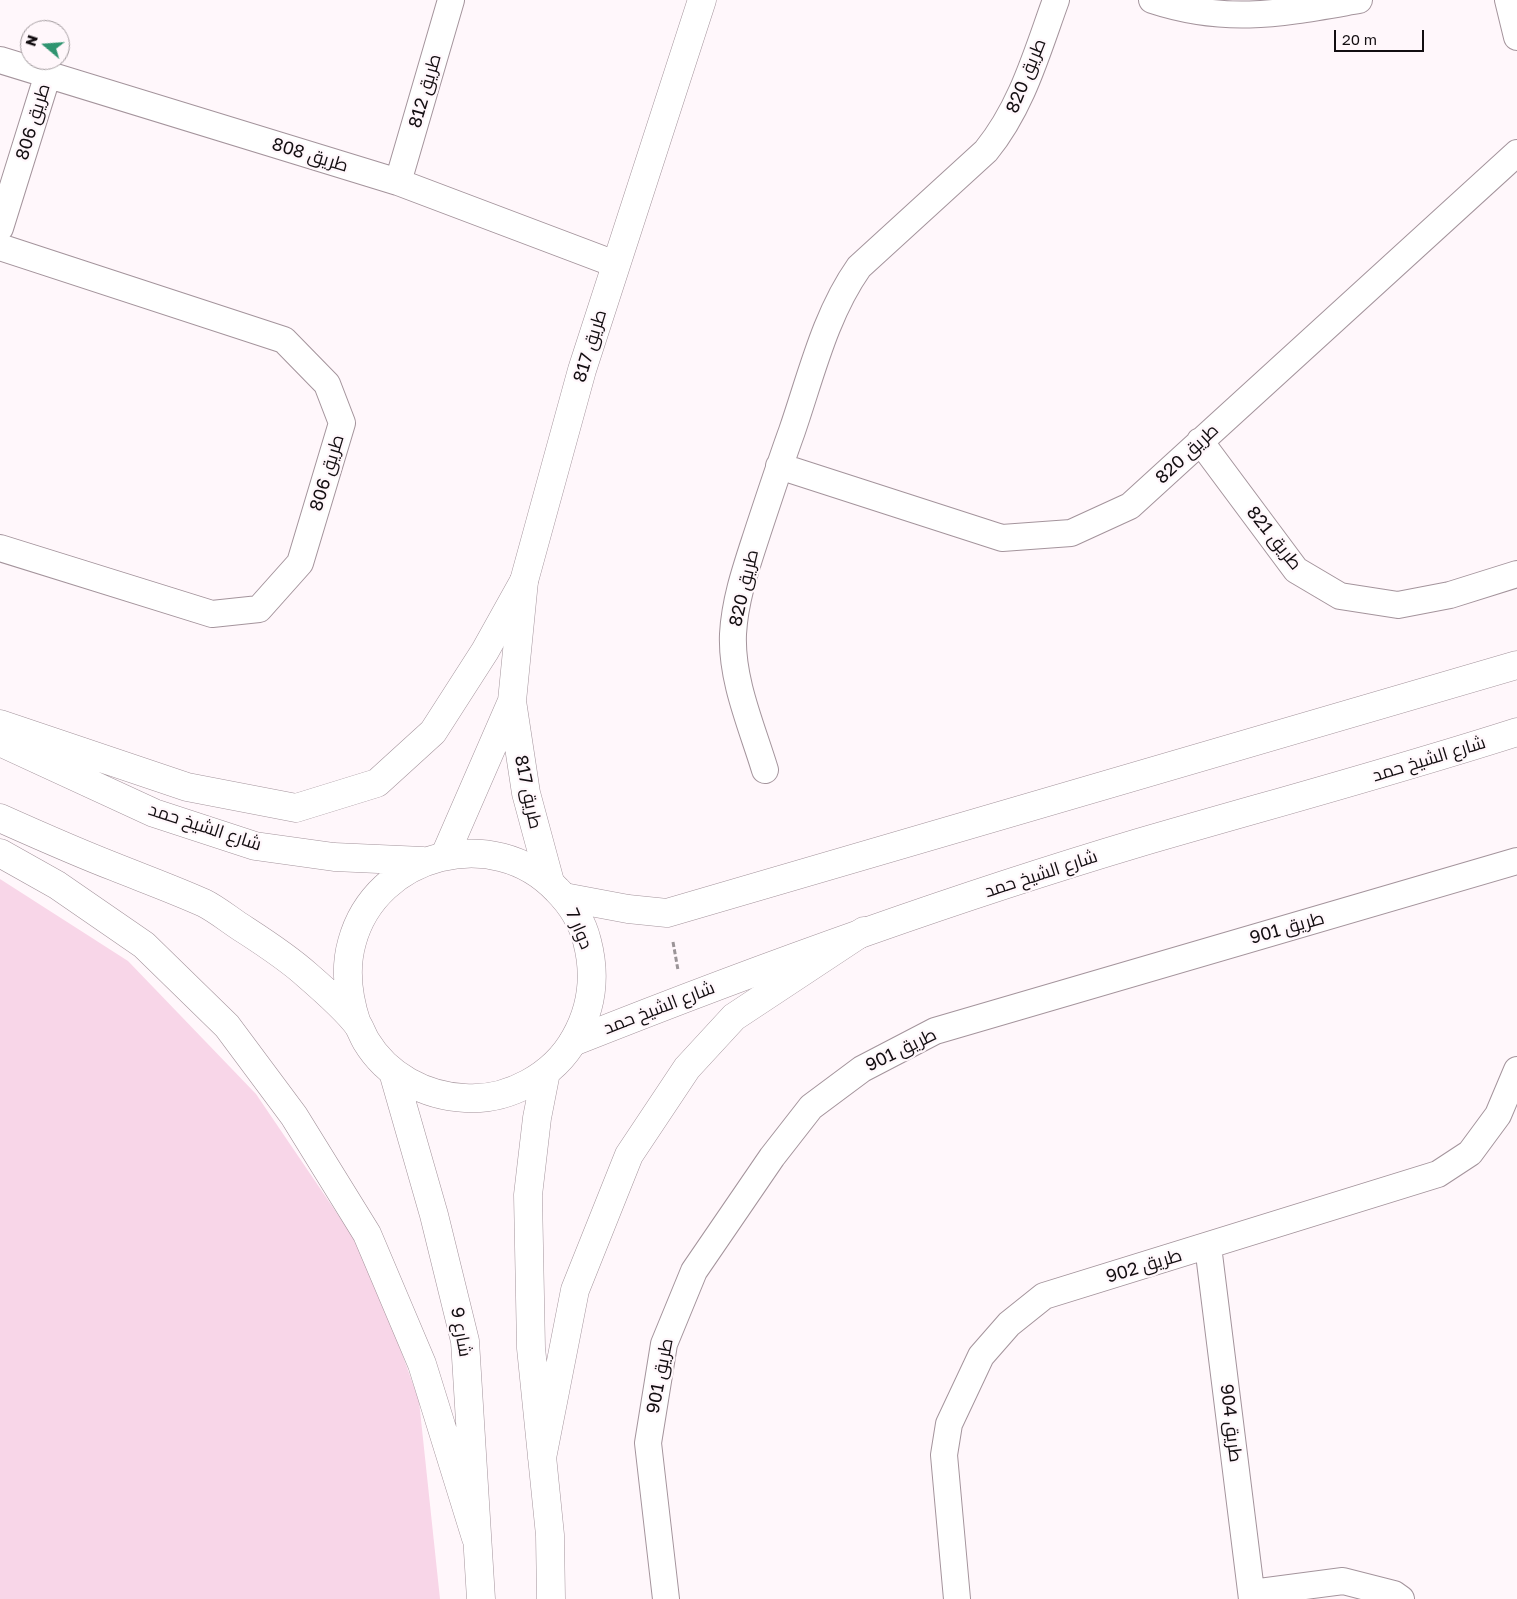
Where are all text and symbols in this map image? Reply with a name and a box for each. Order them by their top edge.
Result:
north arrow [20,20,70,70]
scale bar [1337,20,1427,52]
text: 20 m [1342,30,1377,48]
text: N [21,33,41,48]
street label: طريق 820 [1001,36,1051,116]
street label: طريق 812 [404,52,446,130]
street label: طريق 806 [11,81,55,163]
street label: طريق 808 [269,133,351,177]
street label: طريق 817 [569,307,611,385]
street label: طريق 820 [1151,419,1223,489]
street label: طريق 806 [305,432,349,514]
street label: طريق 821 [1242,502,1306,574]
street label: طريق 820 [725,547,763,629]
street label: شارع الشيخ حمد [1370,731,1488,787]
street label: طريق 817 [510,753,546,831]
street label: شارع الشيخ حمد [146,799,264,855]
street label: شارع الشيخ حمد [982,846,1100,902]
street label: دوار 7 [561,905,597,953]
street label: طريق 901 [1247,907,1327,949]
street label: شارع الشيخ حمد [600,977,718,1039]
street label: طريق 901 [862,1024,940,1076]
street label: طريق 902 [1103,1244,1185,1288]
street label: شارع 9 [446,1305,476,1359]
street label: طريق 901 [642,1336,678,1416]
street label: طريق 904 [1215,1383,1247,1463]

